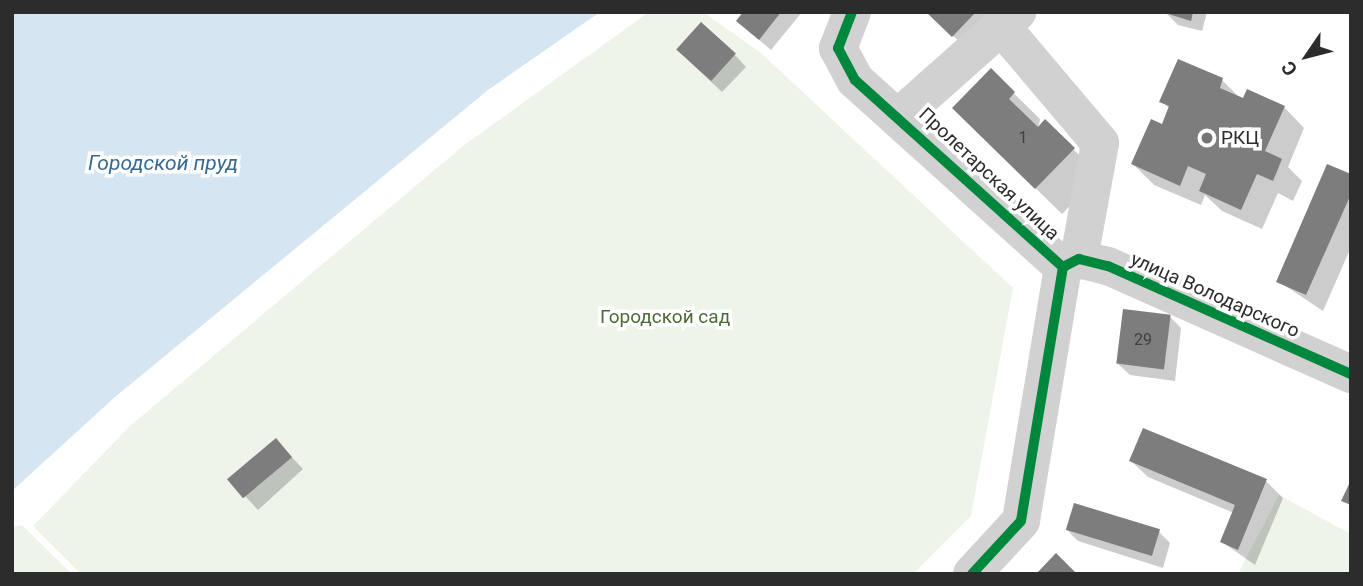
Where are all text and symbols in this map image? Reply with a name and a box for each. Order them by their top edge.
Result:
north arrow [1272,21,1342,91]
text: С [1276,57,1302,80]
street label: Пролетарская улица [914,103,1064,245]
place label: РКЦ [1221,127,1259,149]
house number: 1 [1019,128,1027,148]
marker: РКЦ [1199,130,1215,146]
water label: Городской пруд [88,150,238,176]
street label: улица Володарского [1127,247,1303,343]
park label: Городской сад [600,306,730,328]
house number: 29 [1134,330,1152,350]

